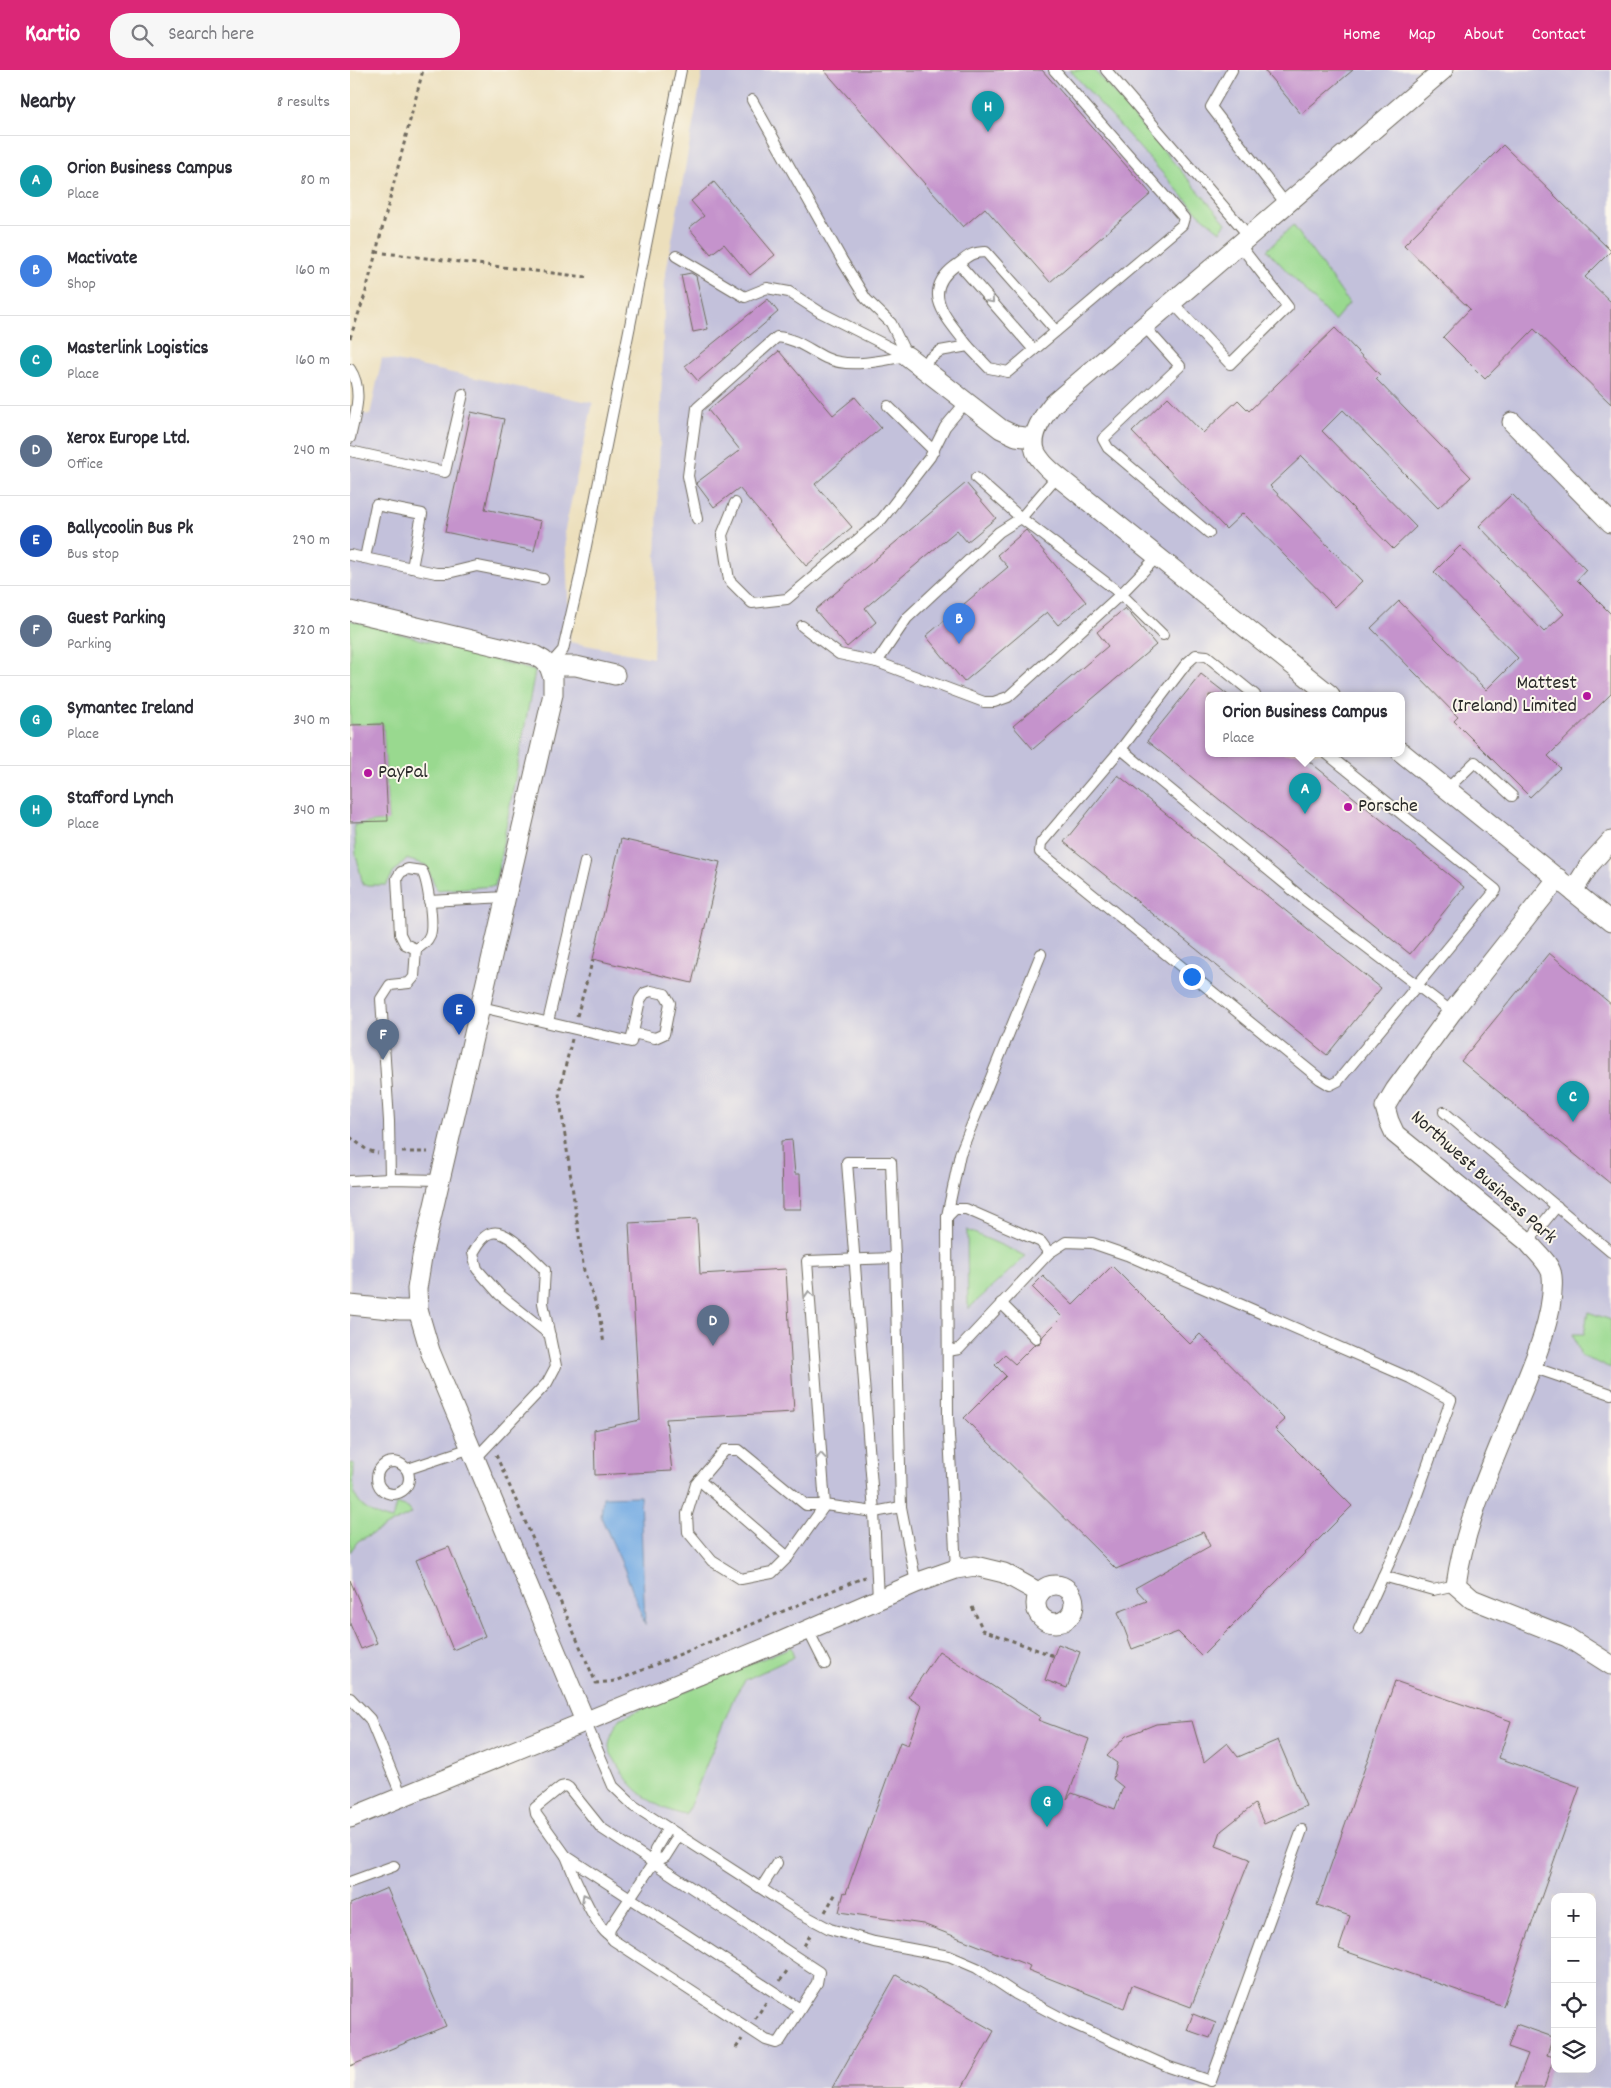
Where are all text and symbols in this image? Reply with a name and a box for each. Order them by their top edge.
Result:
search box [110,13,460,58]
text: Kartio [25,18,80,52]
icon: search [128,21,156,49]
text: Search here [168,22,254,49]
text: Home [1343,23,1380,48]
text: Map [1408,23,1436,48]
text: About [1464,23,1504,48]
text: Contact [1532,23,1586,48]
text: Nearby [20,88,75,118]
text: 8 results [277,91,330,114]
pin: H [972,91,1004,132]
text: Orion Business Campus [67,156,232,183]
text: A [32,169,40,192]
text: 80 m [300,169,330,192]
text: Place [67,183,99,206]
text: Mactivate [67,246,137,273]
text: B [32,259,40,282]
text: 160 m [295,259,330,282]
text: Shop [67,273,96,296]
one-way arrow [985,295,994,304]
text: Masterlink Logistics [67,336,209,363]
text: C [32,349,40,372]
text: 160 m [295,349,330,372]
text: Place [67,363,99,386]
text: Xerox Europe Ltd. [67,426,190,453]
text: D [32,439,40,462]
text: 240 m [293,439,330,462]
text: Office [67,453,103,476]
text: Ballycoolin Bus Pk [67,516,193,543]
text: E [32,529,40,552]
text: 290 m [292,529,330,552]
text: Bus stop [67,543,119,566]
pin: B [943,603,975,644]
text: Guest Parking [67,606,165,633]
text: F [32,619,40,642]
text: 320 m [293,619,330,642]
text: Parking [67,633,112,656]
place label: Mattest (Ireland) Limited [1452,670,1577,721]
marker: Mattest (Ireland) Limited [1581,690,1593,702]
popup [1205,692,1405,757]
text: Symantec Ireland [67,696,194,723]
text: Orion Business Campus [1222,700,1388,727]
text: G [32,709,40,732]
text: 340 m [293,709,330,732]
text: Place [67,723,99,746]
text: Place [1222,727,1254,750]
place label: PayPal [378,759,428,787]
marker: PayPal [362,767,374,779]
pin: A [1289,773,1321,814]
text: Stafford Lynch [67,786,174,813]
place label: Porsche [1358,793,1418,821]
text: H [32,799,40,822]
text: 340 m [293,799,330,822]
marker: Porsche [1342,801,1354,813]
text: Place [67,813,99,836]
your location [1179,964,1205,990]
pin: E [443,994,475,1035]
pin: F [367,1019,399,1060]
pin: C [1557,1081,1589,1122]
street label: Northwest Business Park [1404,1105,1562,1251]
one-way arrow [804,1290,815,1298]
pin: D [697,1305,729,1346]
one-way arrow [816,1452,827,1460]
pin: G [1031,1786,1063,1827]
one-way arrow [581,1893,591,1902]
map controls [1551,1893,1596,2073]
button: + [1551,1893,1596,1938]
button: − [1551,1938,1596,1983]
button: locate [1551,1983,1596,2028]
button: layers [1551,2028,1596,2073]

